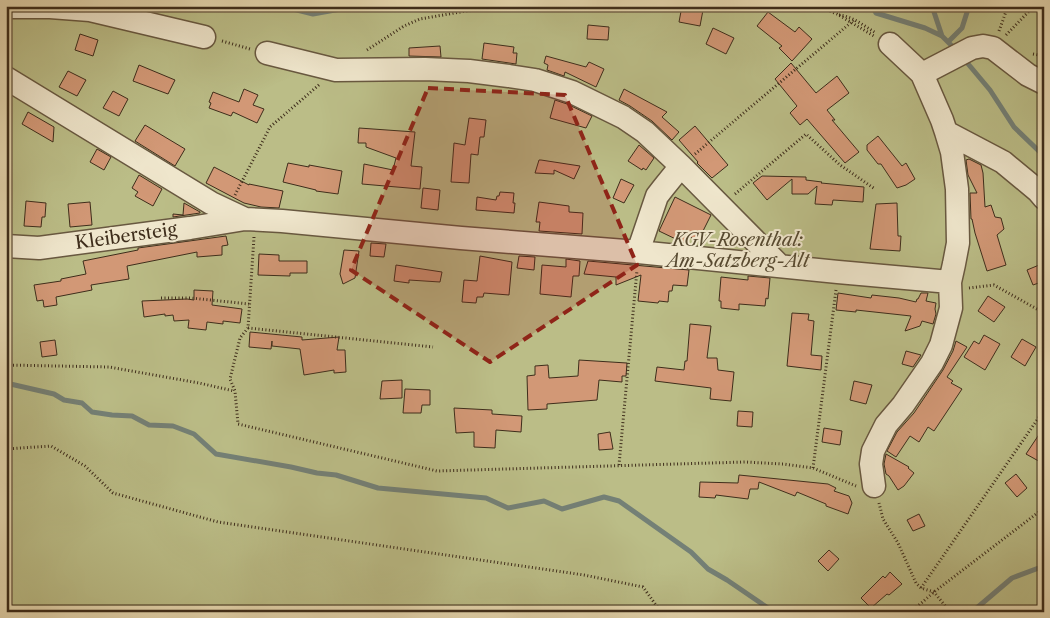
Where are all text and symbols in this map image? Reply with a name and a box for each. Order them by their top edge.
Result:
street label: Kleibersteig [74,218,179,254]
park label: KGV-Rosenthal: Am-Satzberg-Alt [664,229,811,272]

